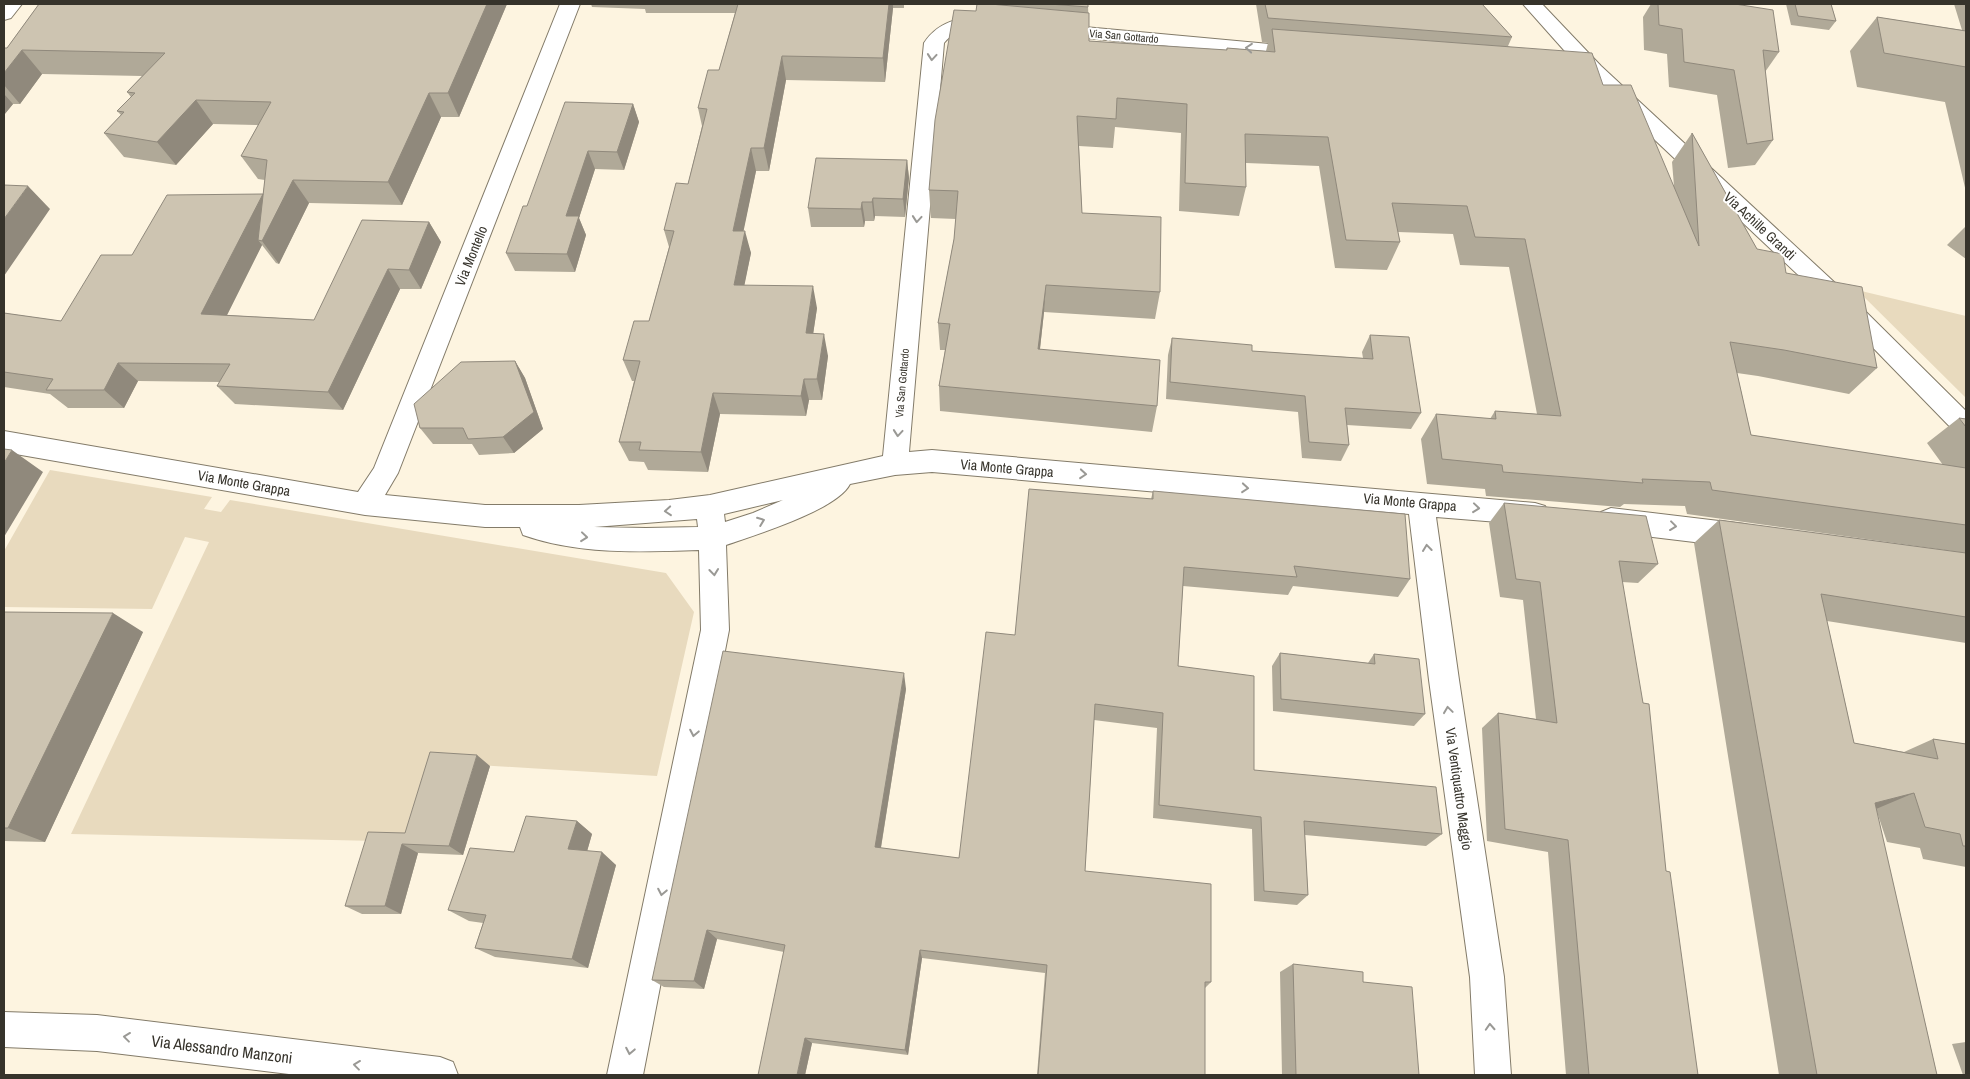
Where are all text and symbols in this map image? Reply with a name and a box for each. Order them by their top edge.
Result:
street label: Via San Gottardo [1089,26,1159,46]
one-way arrow [1244,43,1252,54]
one-way arrow [927,53,938,61]
street label: Via Achille Grandi [1720,188,1800,264]
one-way arrow [912,215,923,223]
street label: Via Montello [451,223,491,289]
street label: Via San Gottardo [892,348,912,418]
one-way arrow [892,429,903,437]
street label: Via Monte Grappa [960,455,1055,481]
street label: Via Monte Grappa [196,466,292,500]
one-way arrow [1079,469,1087,480]
one-way arrow [1241,482,1249,493]
street label: Via Monte Grappa [1363,489,1458,515]
one-way arrow [1473,502,1481,513]
one-way arrow [664,505,672,516]
one-way arrow [756,517,765,527]
one-way arrow [1669,520,1677,531]
one-way arrow [581,531,589,542]
one-way arrow [1422,544,1433,552]
one-way arrow [708,569,719,577]
one-way arrow [1443,705,1454,713]
street label: Via Ventiquattro Maggio [1441,727,1477,851]
one-way arrow [689,728,700,737]
one-way arrow [657,888,668,896]
one-way arrow [1484,1022,1495,1030]
street label: Via Alessandro Manzoni [150,1029,294,1069]
one-way arrow [122,1032,130,1043]
one-way arrow [625,1047,636,1056]
one-way arrow [353,1060,361,1071]

